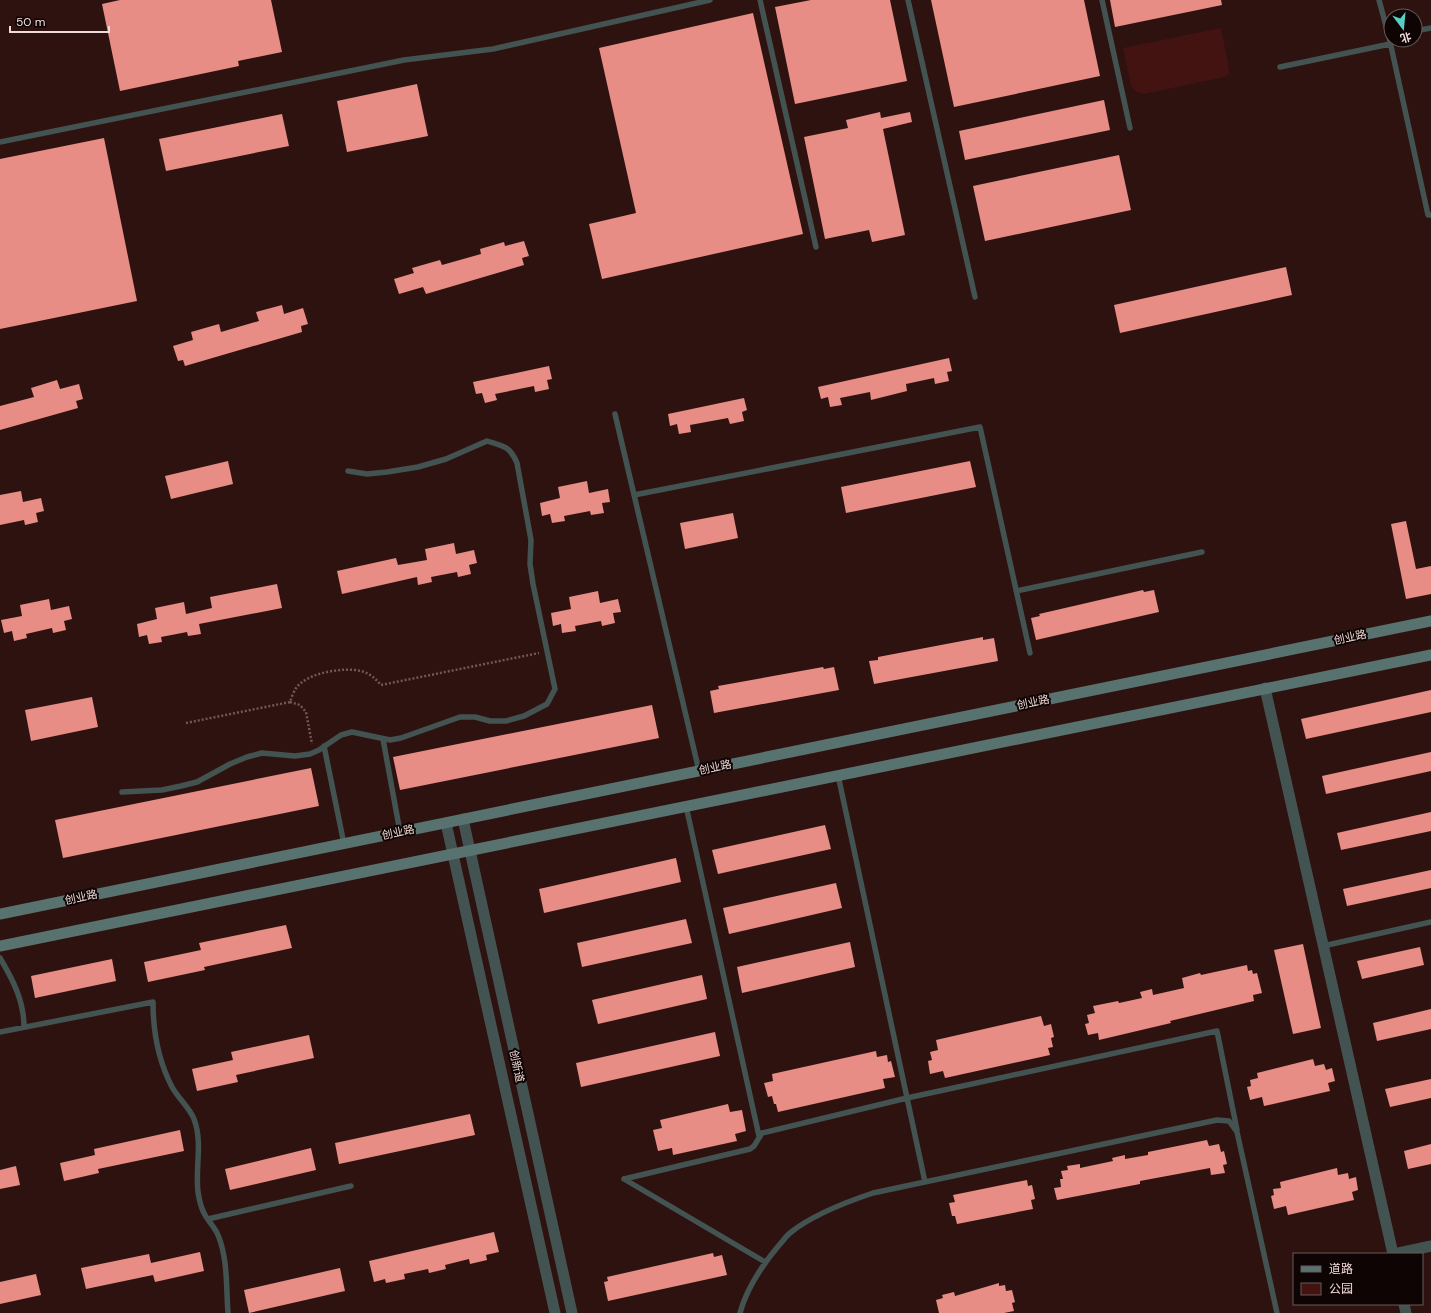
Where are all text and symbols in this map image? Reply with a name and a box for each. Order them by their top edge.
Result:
scale bar [10,8,109,34]
north arrow [1383,8,1423,48]
text: 50 m [16,14,45,30]
text: 北 [1399,29,1413,46]
street label: 创业路 [1332,627,1368,647]
street label: 创业路 [1015,692,1051,712]
street label: 创业路 [697,757,733,777]
street label: 创业路 [380,822,416,842]
street label: 创业路 [63,887,99,907]
street label: 创新道 [507,1048,527,1084]
legend [1293,1253,1423,1305]
text: 道路 [1329,1261,1353,1277]
text: 公园 [1329,1281,1353,1297]

